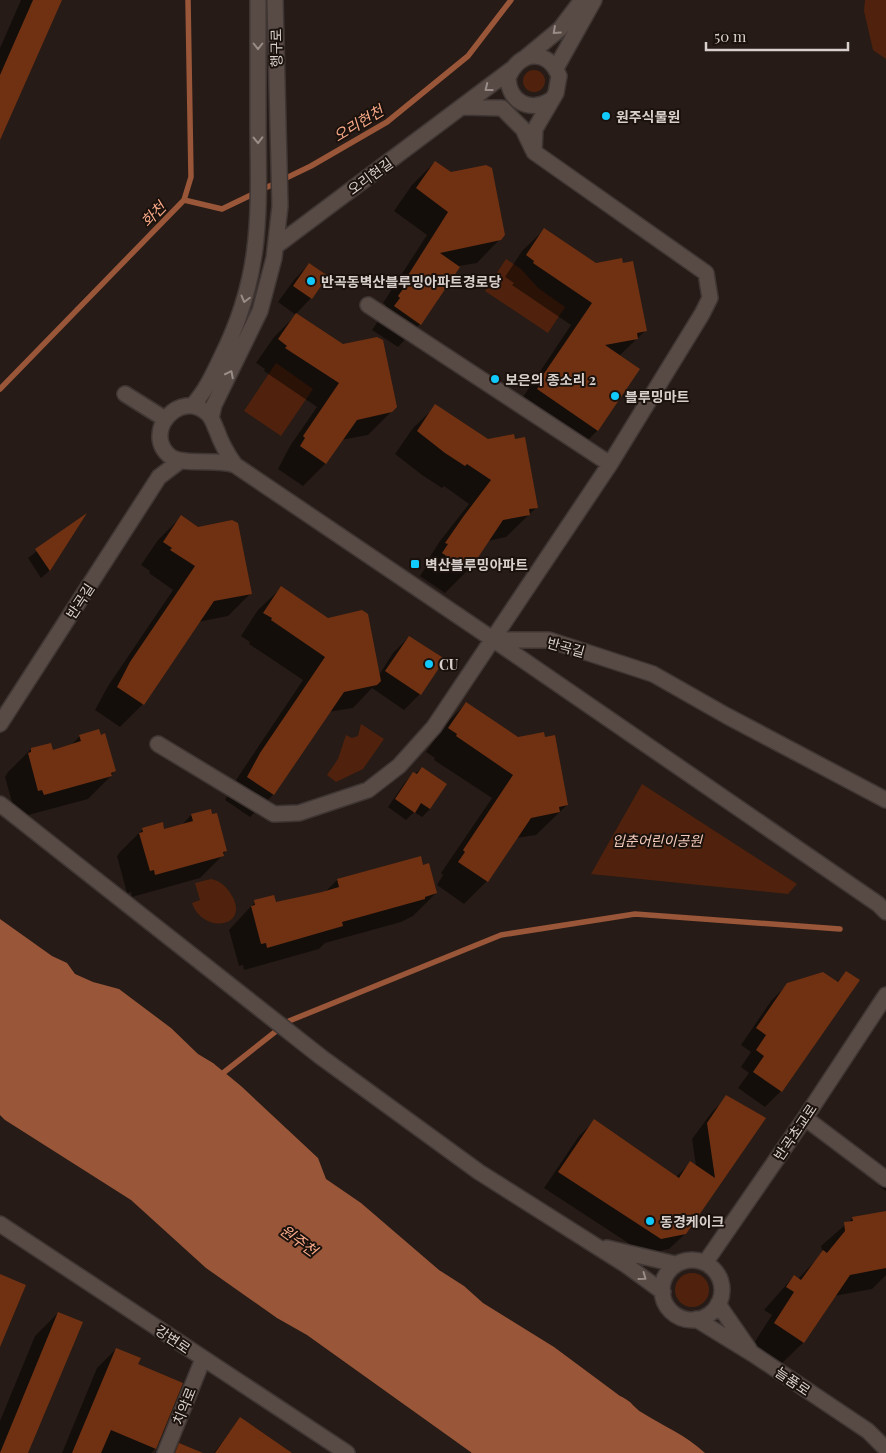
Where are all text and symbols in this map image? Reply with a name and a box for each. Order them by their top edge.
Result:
scale bar [706,20,848,52]
one-way arrow [552,26,561,35]
text: 50 m [714,26,747,46]
street label: 행구로 [266,28,286,67]
one-way arrow [253,42,263,50]
one-way arrow [485,83,494,91]
water label: 오리현천 [329,99,389,146]
place label: 원주식물원 [616,107,680,126]
marker: 원주식물원 [600,110,612,122]
one-way arrow [253,136,263,144]
street label: 오리현길 [344,153,396,199]
water label: 화천 [136,196,171,231]
place label: 반곡동벽산블루밍아파트경로당 [321,272,501,291]
marker: 반곡동벽산블루밍아파트경로당 [305,275,317,287]
one-way arrow [241,294,251,302]
one-way arrow [224,370,234,379]
place label: 보은의 종소리 2 [505,370,596,389]
marker: 보은의 종소리 2 [489,373,501,385]
place label: 블루밍마트 [625,387,690,406]
marker: 블루밍마트 [609,390,621,402]
place label: 벽산블루밍아파트 [425,555,528,574]
marker: 벽산블루밍아파트 [409,558,421,570]
street label: 반곡길 [62,580,98,622]
street label: 반곡길 [545,633,587,661]
place label: CU [439,655,459,674]
marker: CU [423,658,435,670]
park label: 입춘어린이공원 [612,831,703,850]
street label: 반곡초교로 [769,1100,821,1164]
place label: 동경케이크 [660,1212,725,1231]
marker: 동경케이크 [644,1215,656,1227]
water label: 원주천 [276,1220,323,1262]
one-way arrow [637,1272,646,1280]
street label: 강변로 [152,1320,194,1358]
street label: 늘품로 [772,1362,814,1400]
street label: 치악로 [168,1384,200,1427]

